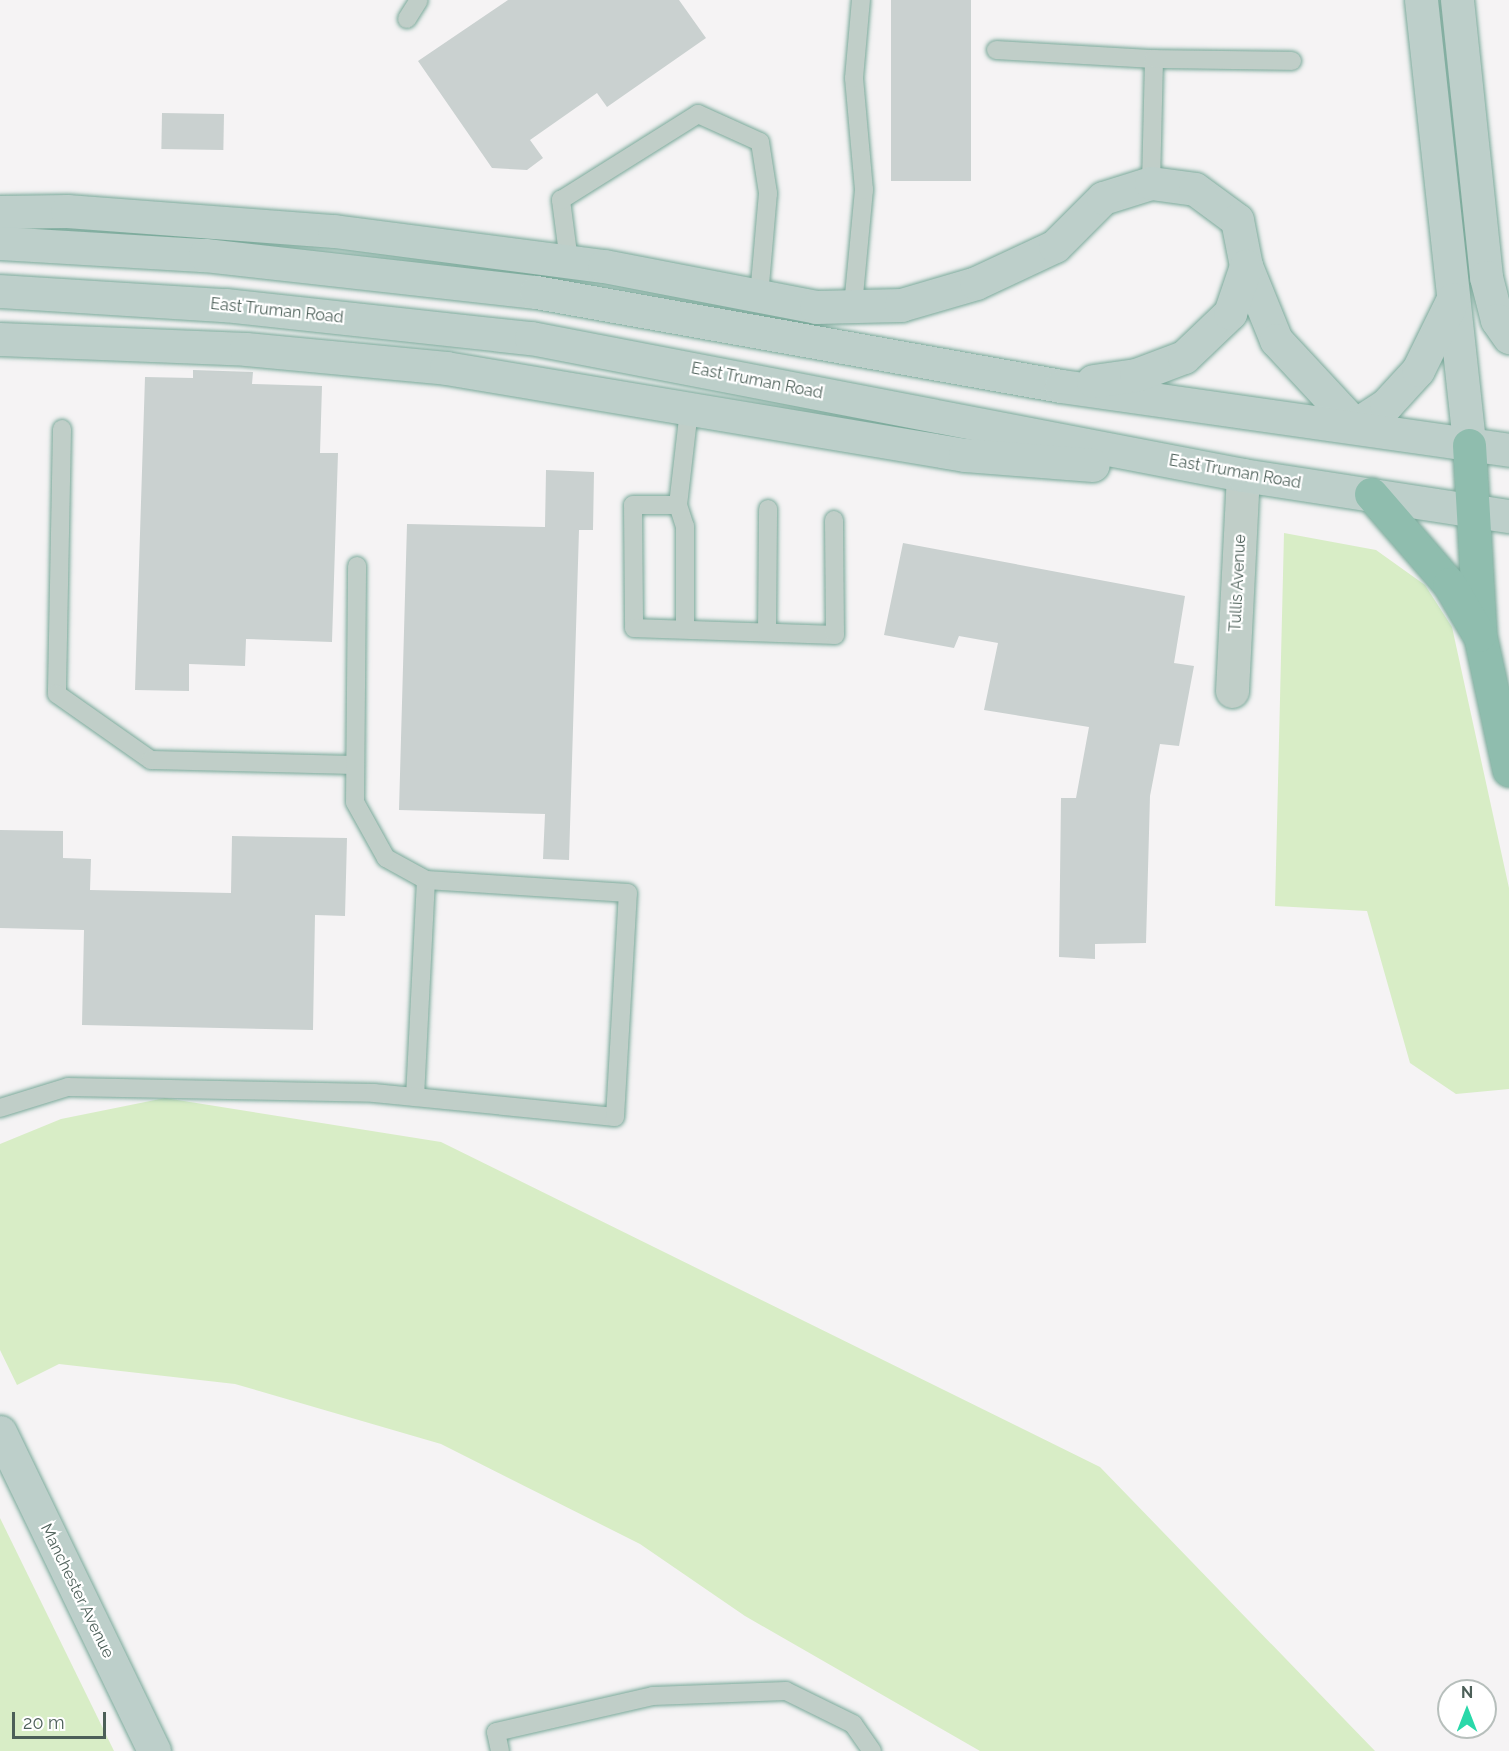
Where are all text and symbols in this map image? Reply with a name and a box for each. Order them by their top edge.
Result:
street label: East Truman Road [209,294,345,328]
street label: East Truman Road [689,359,825,403]
street label: East Truman Road [1167,451,1303,493]
street label: Tullis Avenue [1226,534,1250,632]
street label: Manchester Avenue [36,1520,118,1662]
north arrow [1437,1679,1497,1739]
text: N [1461,1683,1473,1702]
scale bar [15,1700,110,1738]
text: 20 m [23,1712,65,1733]

